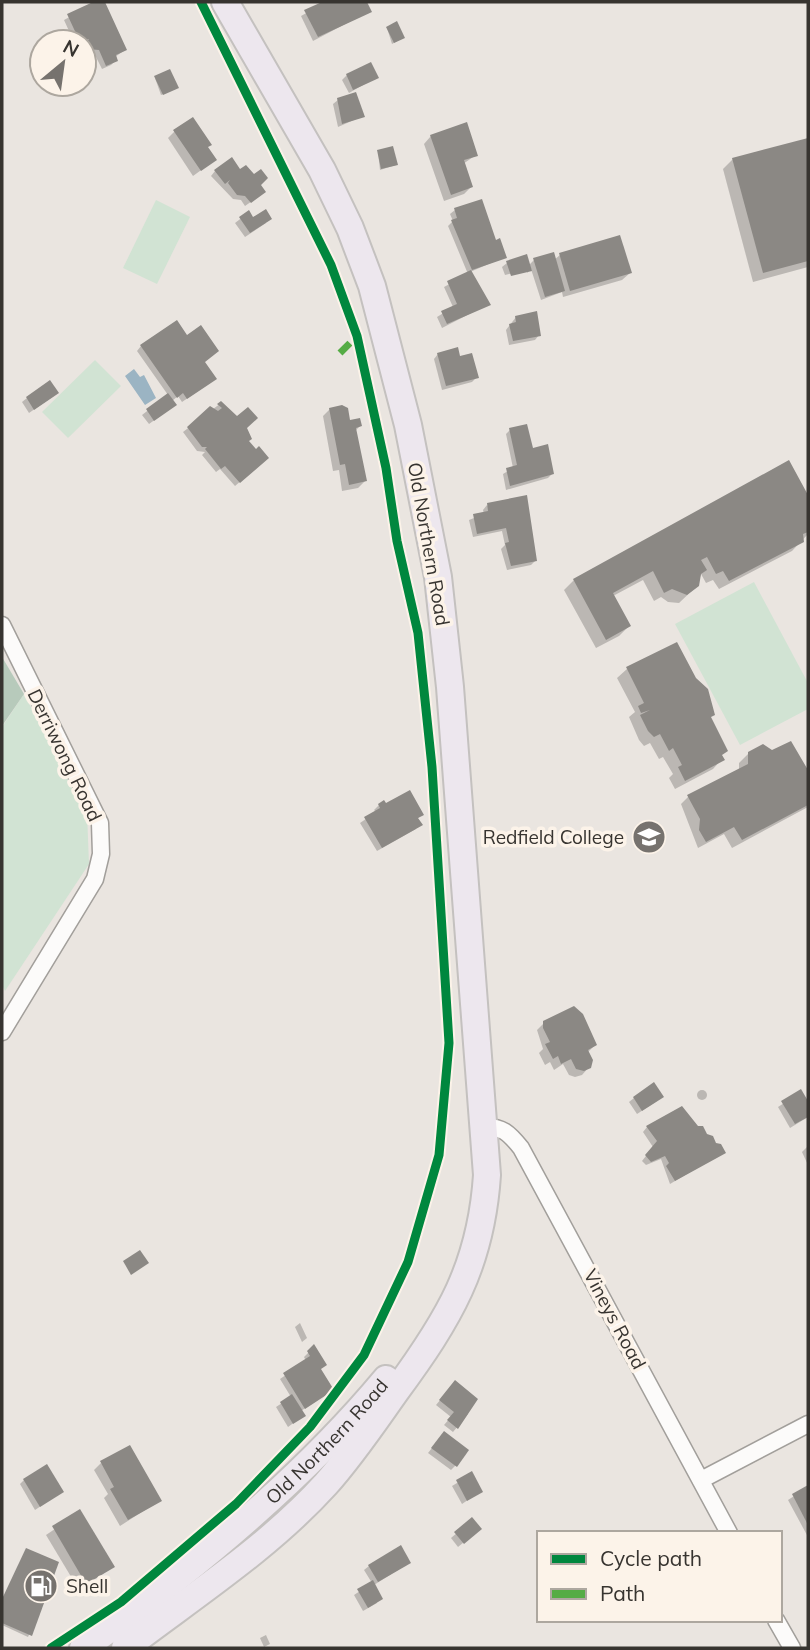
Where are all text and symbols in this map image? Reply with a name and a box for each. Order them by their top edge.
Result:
north arrow [28,28,98,98]
text: N [59,34,83,62]
street label: Old Northern Road [403,460,455,628]
street label: Derriwong Road [23,685,107,825]
school or university icon: Redfield College [630,818,668,856]
place label: Redfield College [483,825,624,849]
street label: Vineys Road [579,1265,651,1373]
street label: Old Northern Road [260,1374,393,1509]
legend [537,1531,782,1622]
text: Cycle path [600,1545,702,1571]
fuel station icon: Shell [22,1567,60,1605]
place label: Shell [66,1574,108,1598]
text: Path [600,1580,645,1606]

